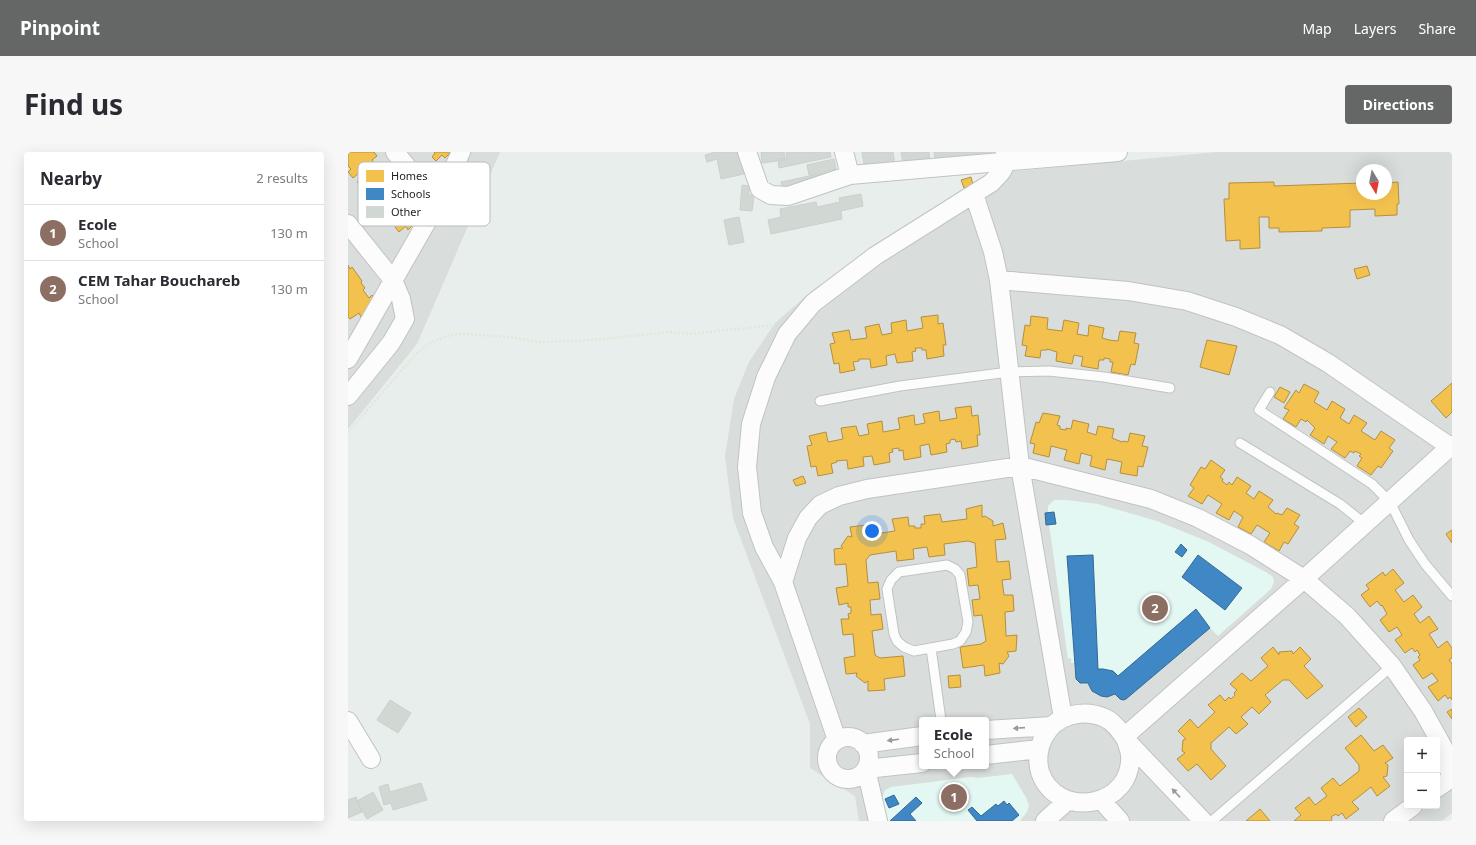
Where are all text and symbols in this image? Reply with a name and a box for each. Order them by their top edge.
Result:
text: Pinpoint [20,15,100,41]
text: Map [1303,19,1332,38]
text: Layers [1354,19,1396,38]
text: Share [1418,19,1456,38]
text: Find us [24,85,123,123]
button: Directions [1345,85,1452,124]
legend [358,162,490,226]
north arrow [1356,164,1392,200]
text: Nearby [40,167,102,190]
text: Homes [391,168,428,183]
text: 2 results [256,169,308,187]
text: Schools [391,186,431,201]
text: Other [391,204,422,219]
text: Ecole [78,214,117,234]
text: 1 [49,224,57,242]
text: 130 m [270,224,308,242]
text: School [78,234,119,252]
text: CEM Tahar Bouchareb [78,270,240,290]
text: 2 [49,280,57,298]
text: 130 m [270,280,308,298]
text: School [78,290,119,308]
your location [862,521,882,541]
pin: 2 [1142,593,1168,623]
popup [919,717,989,769]
text: Ecole [934,724,973,744]
one-way arrow [1013,724,1025,731]
one-way arrow [887,737,899,743]
map controls [1404,737,1440,809]
button: + [1404,737,1440,773]
text: School [934,744,974,762]
button: − [1404,773,1440,809]
pin: 1 [941,782,967,812]
one-way arrow [1171,788,1181,798]

